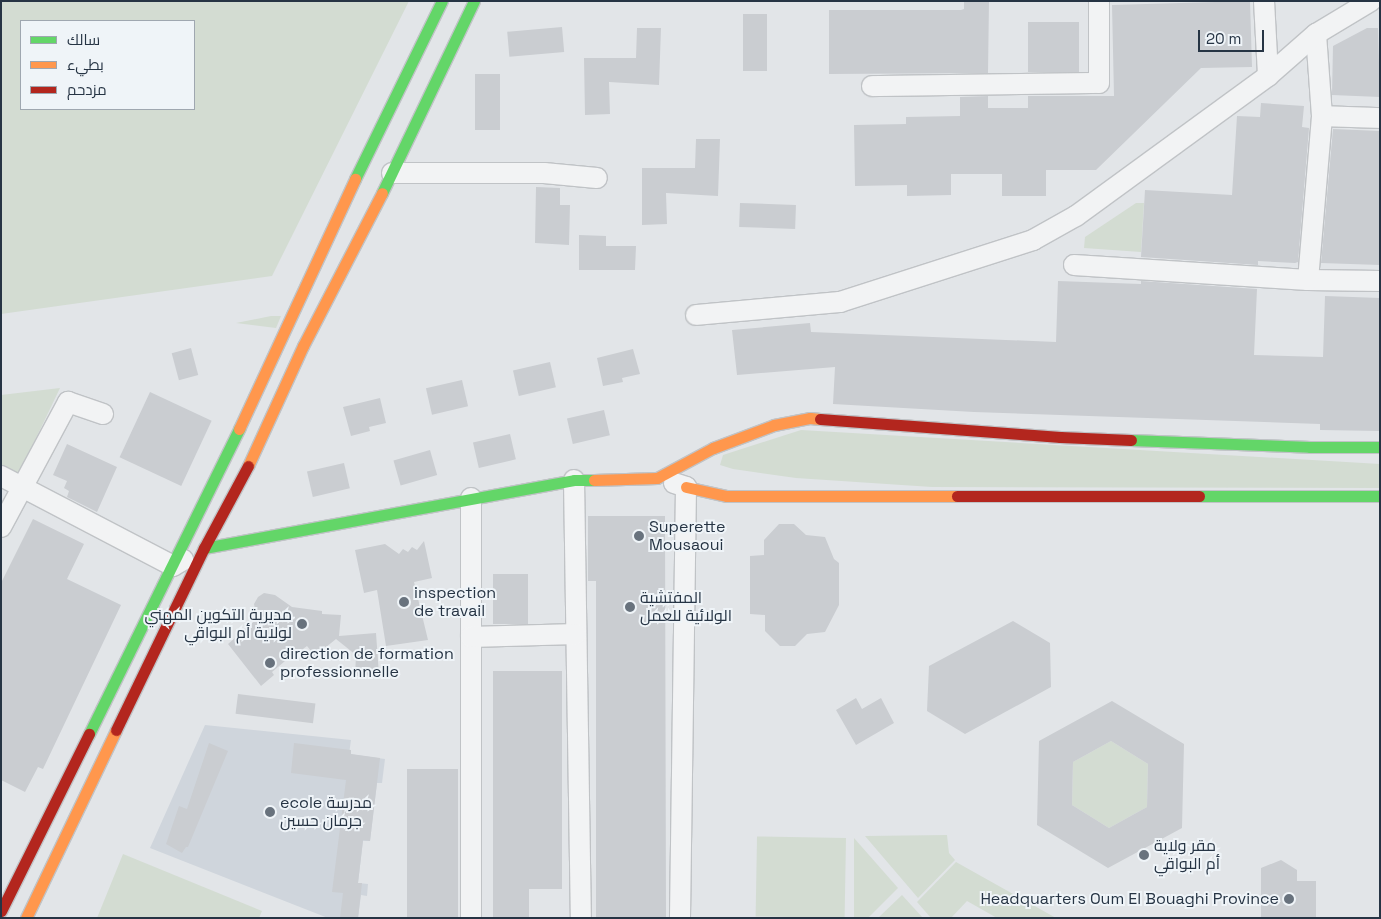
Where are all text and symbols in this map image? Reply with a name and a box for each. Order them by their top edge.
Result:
legend [20,20,195,110]
scale bar [1201,20,1267,52]
text: 20 m [1206,29,1241,48]
text: سالك [67,30,100,49]
text: بطيء [67,55,104,74]
text: مزدحم [67,80,107,99]
place label: Superette Mousaoui [649,517,726,555]
marker: Superette Mousaoui [633,530,645,542]
place label: inspection de travail [414,583,496,621]
place label: المفتشية الولائية للعمل [640,588,732,626]
marker: inspection de travail [398,596,410,608]
marker: المفتشية الولائية للعمل [624,601,636,613]
place label: مديرية التكوين المهني لولاية أم البواقي [145,605,292,643]
marker: مديرية التكوين المهني لولاية أم البواقي [296,618,308,630]
place label: direction de formation professionnelle [280,644,454,682]
marker: direction de formation professionnelle [264,657,276,669]
place label: ecole مدرسة جرمان حسين [280,793,372,831]
marker: ecole مدرسة جرمان حسين [264,806,276,818]
place label: مقر ولاية أم البواقي [1154,836,1220,874]
marker: مقر ولاية أم البواقي [1138,849,1150,861]
place label: Headquarters Oum El Bouaghi Province [980,889,1279,909]
marker: Headquarters Oum El Bouaghi Province [1283,893,1295,905]

